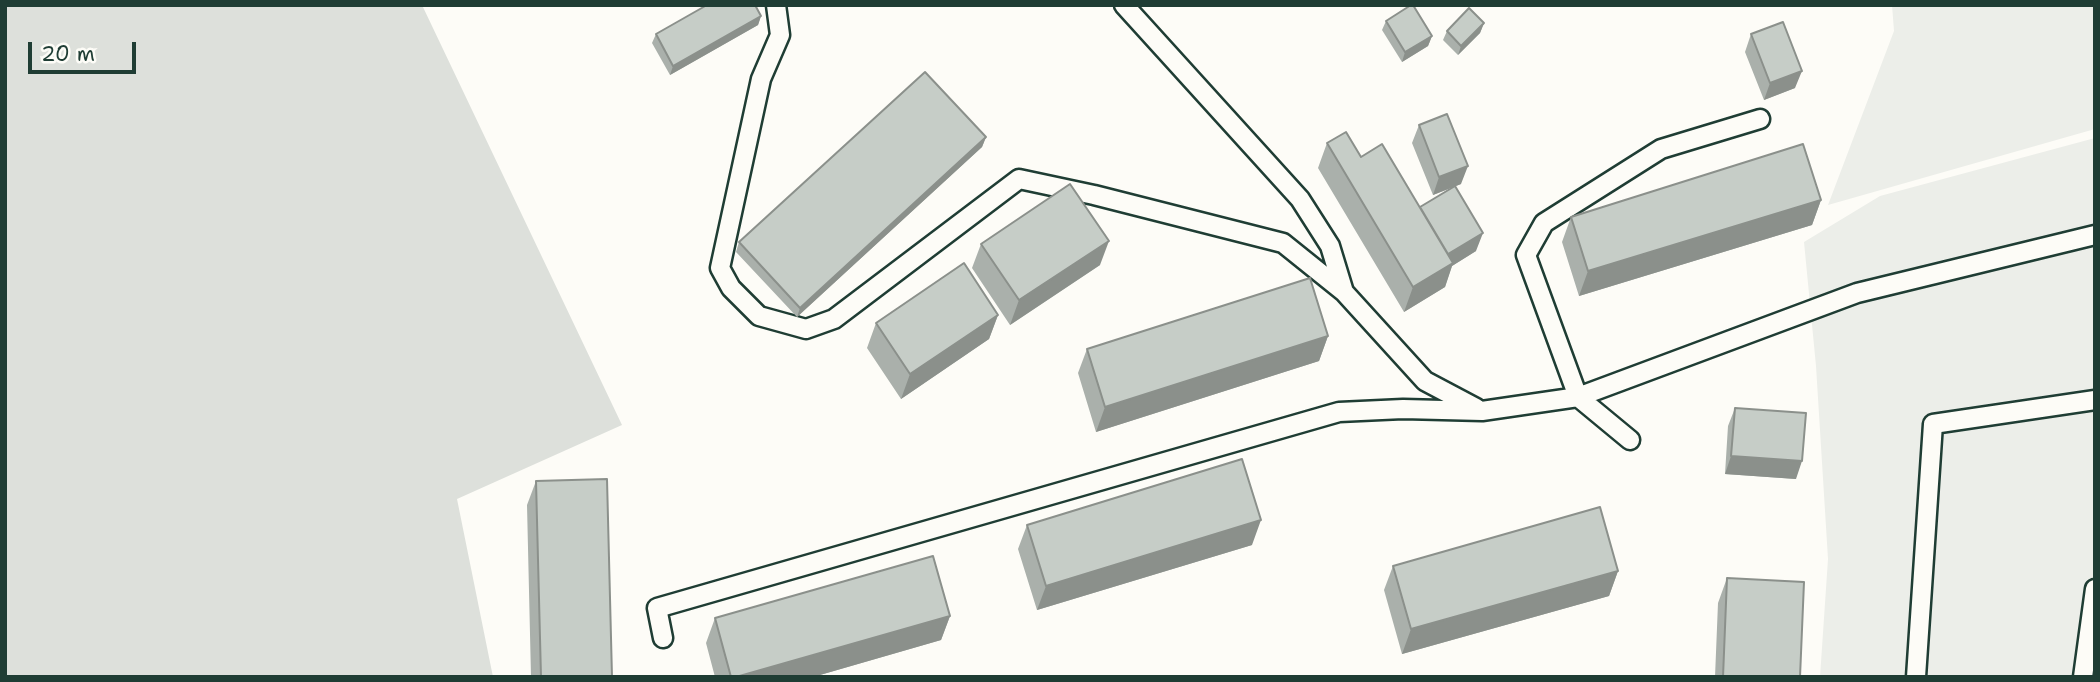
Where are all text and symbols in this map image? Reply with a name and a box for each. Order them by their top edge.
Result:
scale bar [32,28,140,72]
text: 20 m [41,40,95,68]

